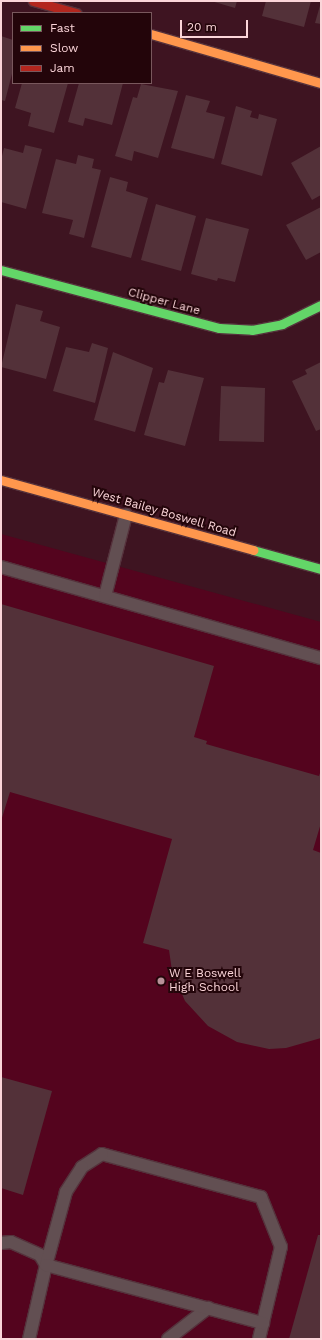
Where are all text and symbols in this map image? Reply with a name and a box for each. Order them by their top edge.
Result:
legend [12,12,152,84]
scale bar [182,12,250,38]
text: 20 m [187,20,217,34]
text: Fast [50,21,75,35]
text: Slow [50,41,78,55]
text: Jam [50,61,75,75]
street label: Clipper Lane [126,285,202,319]
street label: West Bailey Boswell Road [90,485,238,541]
place label: W E Boswell High School [169,967,241,995]
marker: W E Boswell High School [156,976,166,986]

